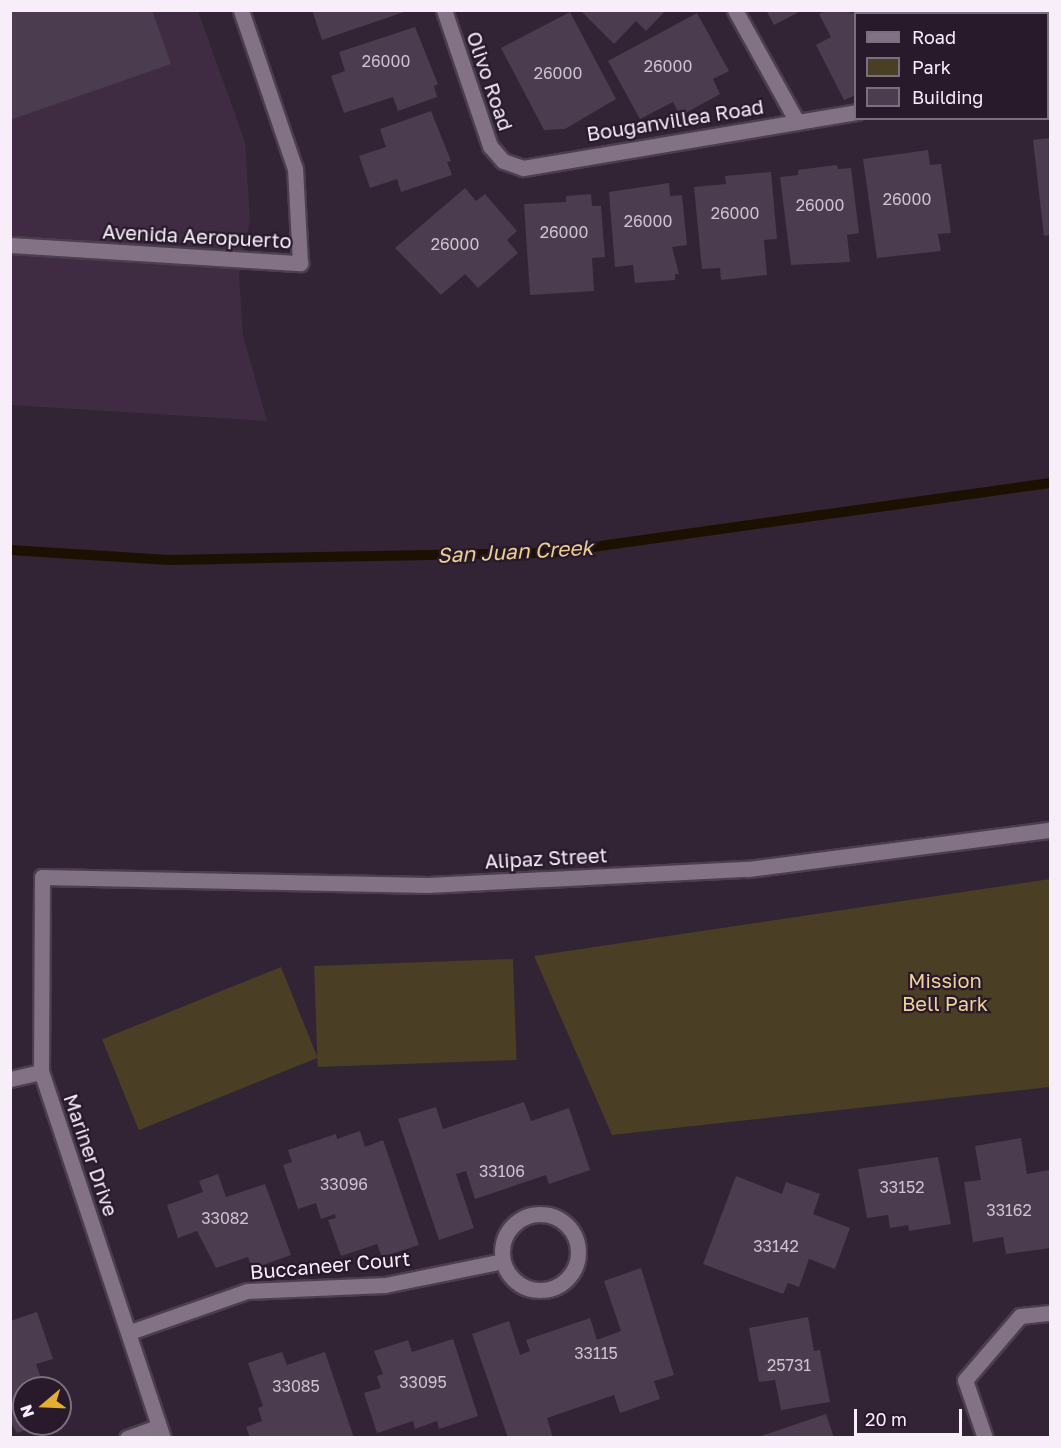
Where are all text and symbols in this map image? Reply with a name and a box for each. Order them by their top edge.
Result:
legend [854,12,1049,120]
text: Road [912,26,956,48]
street label: Olivo Road [462,28,518,134]
house number: 26000 [362,51,410,71]
house number: 26000 [644,56,692,76]
text: Park [912,56,951,78]
house number: 26000 [534,63,582,83]
text: Building [912,86,983,108]
street label: Bouganvillea Road [585,94,765,146]
house number: 26000 [883,189,931,209]
house number: 26000 [796,195,844,215]
house number: 26000 [711,203,759,223]
house number: 26000 [624,211,672,231]
street label: Avenida Aeropuerto [102,219,292,253]
house number: 26000 [540,222,588,242]
house number: 26000 [431,234,479,254]
water label: San Juan Creek [436,534,594,568]
street label: Alipaz Street [484,843,608,873]
park label: Mission Bell Park [902,968,988,1015]
street label: Mariner Drive [59,1091,123,1219]
house number: 33106 [479,1161,525,1181]
house number: 33096 [320,1174,368,1194]
house number: 33152 [879,1177,925,1197]
house number: 33162 [986,1200,1032,1220]
house number: 33082 [201,1208,249,1228]
house number: 33142 [753,1236,799,1256]
street label: Buccaneer Court [249,1246,411,1284]
house number: 33115 [574,1343,618,1363]
house number: 25731 [767,1355,811,1375]
house number: 33095 [399,1372,447,1392]
north arrow [12,1376,72,1436]
house number: 33085 [272,1376,320,1396]
scale bar [857,1397,965,1435]
text: N [15,1402,38,1420]
text: 20 m [865,1408,907,1430]

